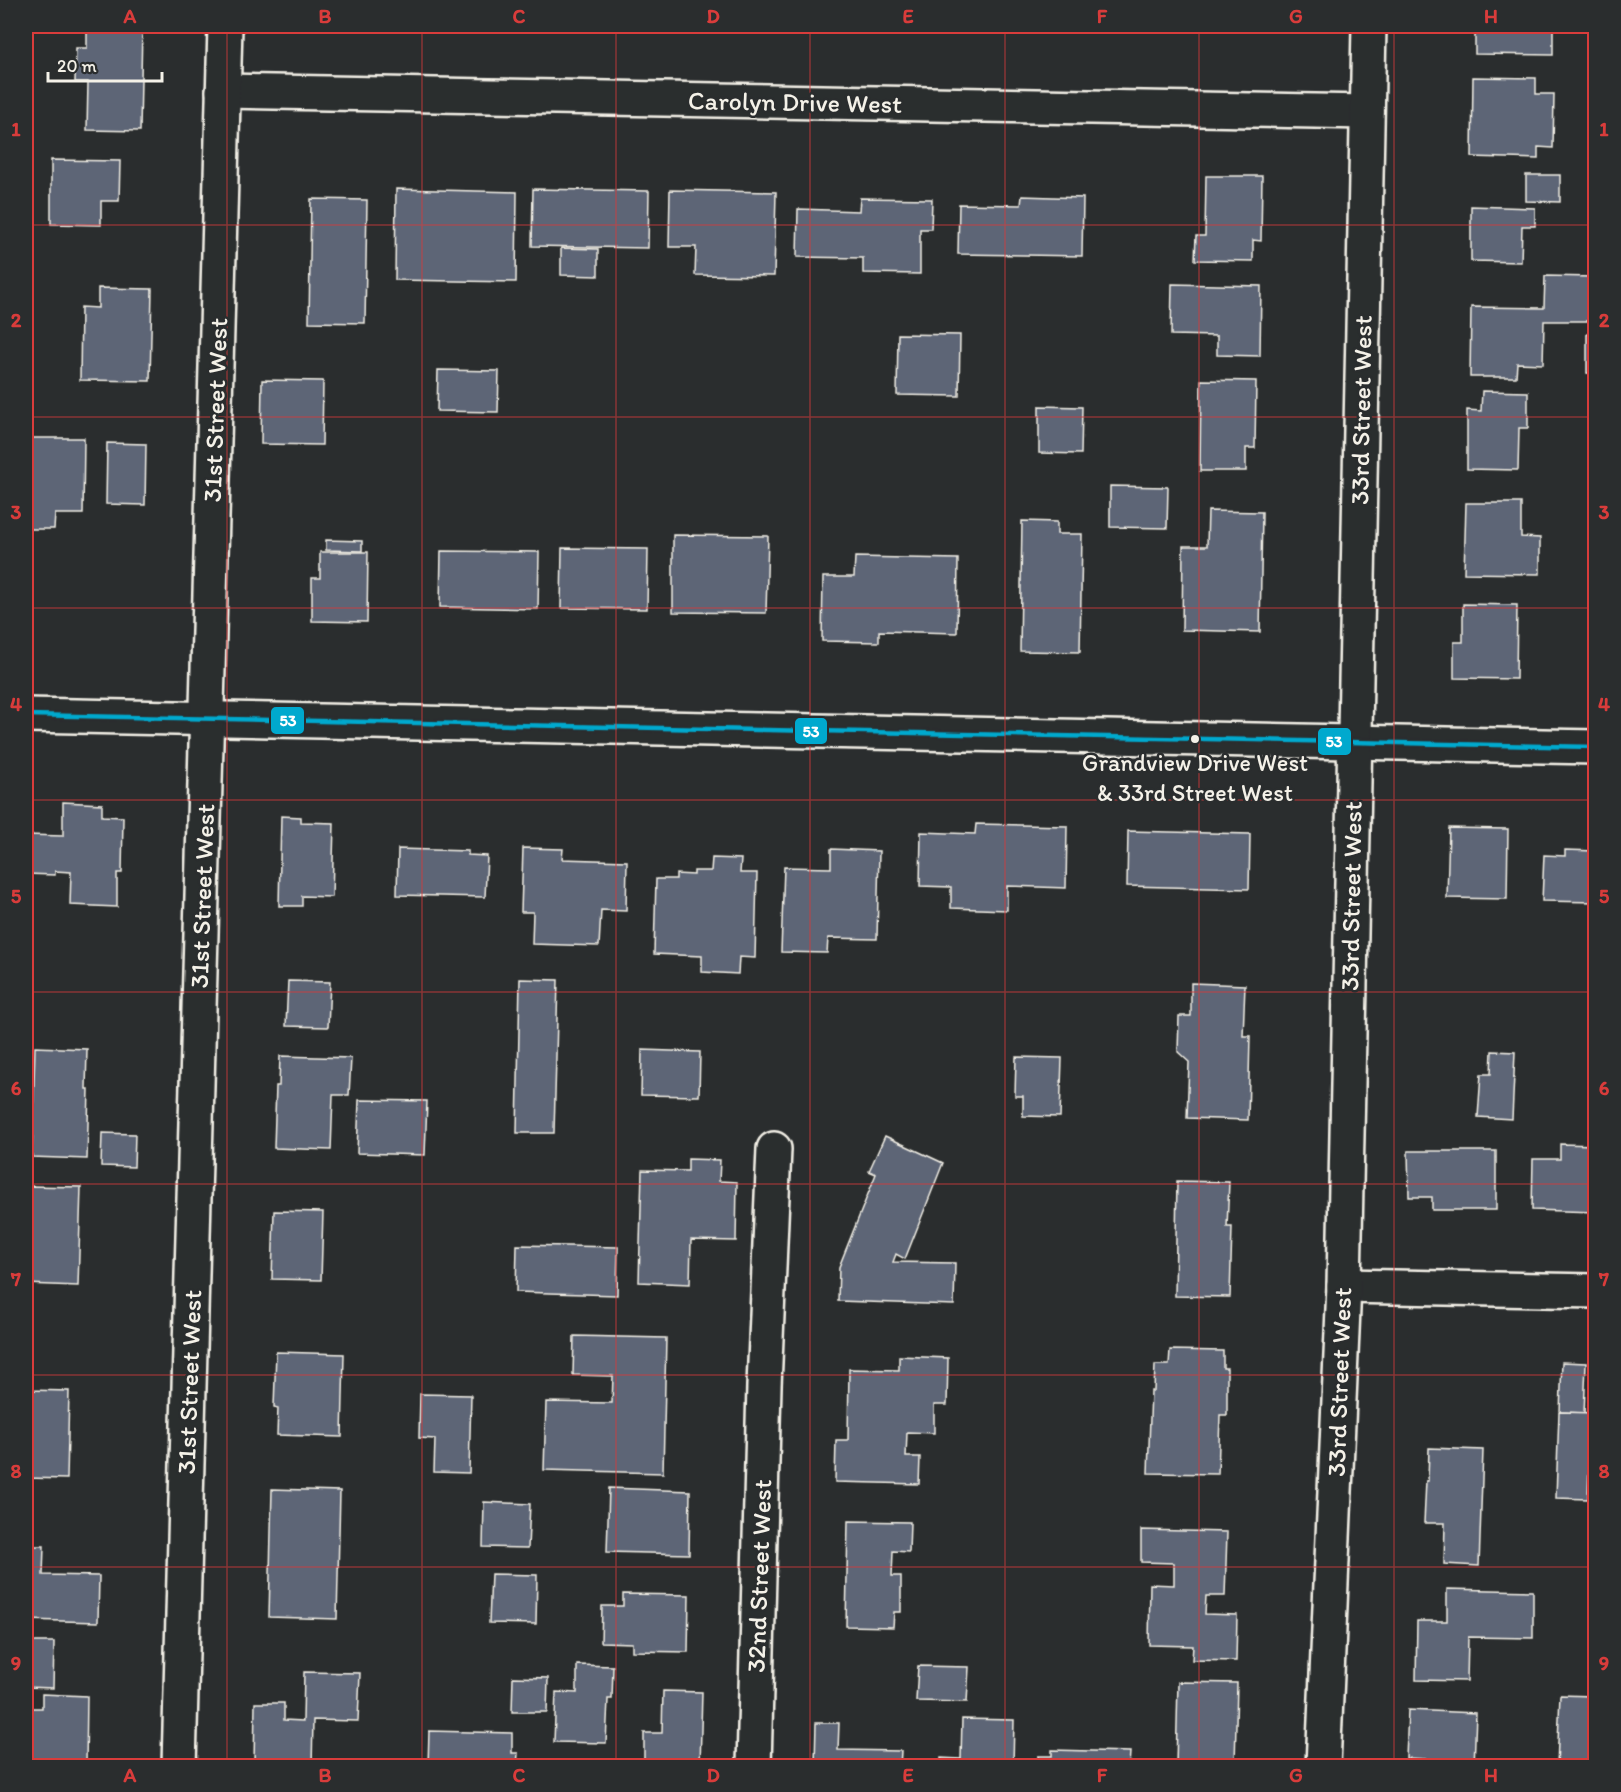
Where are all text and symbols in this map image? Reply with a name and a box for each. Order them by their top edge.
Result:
text: A [123,4,137,28]
text: B [319,4,332,28]
text: C [513,4,526,28]
text: D [706,4,720,28]
text: E [902,4,914,28]
text: F [1097,4,1108,28]
text: G [1289,4,1303,28]
text: H [1484,4,1498,28]
scale bar [48,45,162,83]
text: 20 m [57,55,97,77]
street label: Carolyn Drive West [688,84,903,120]
text: 1 [11,117,21,141]
text: 1 [1599,117,1609,141]
text: 2 [11,308,22,332]
text: 2 [1599,308,1610,332]
street label: 33rd Street West [1343,315,1379,505]
street label: 31st Street West [196,317,234,503]
text: 3 [11,500,22,524]
text: 3 [1599,500,1610,524]
text: 4 [10,692,22,716]
text: 4 [1598,692,1610,716]
line badge: 53 [270,706,305,735]
text: 53 [279,711,297,730]
line badge: 53 [794,717,828,745]
text: 53 [802,722,820,741]
line badge: 53 [1317,727,1352,756]
text: 53 [1325,732,1343,751]
marker: Grandview Drive West & 33rd Street West [1189,733,1201,745]
place label: Grandview Drive West & 33rd Street West [1082,748,1308,807]
street label: 33rd Street West [1333,801,1369,991]
street label: 31st Street West [183,803,221,989]
text: 5 [11,884,22,908]
text: 5 [1599,884,1610,908]
text: 6 [11,1076,22,1100]
text: 6 [1599,1076,1610,1100]
text: 7 [10,1267,21,1291]
text: 7 [1598,1267,1609,1291]
street label: 33rd Street West [1320,1286,1358,1477]
street label: 31st Street West [170,1289,208,1475]
text: 8 [11,1459,22,1483]
text: 8 [1599,1459,1610,1483]
street label: 32nd Street West [740,1478,778,1673]
text: 9 [11,1651,21,1675]
text: 9 [1599,1651,1609,1675]
text: A [123,1763,137,1787]
text: B [319,1763,332,1787]
text: C [513,1763,526,1787]
text: D [706,1763,720,1787]
text: E [902,1763,914,1787]
text: F [1097,1763,1108,1787]
text: G [1289,1763,1303,1787]
text: H [1484,1763,1498,1787]

